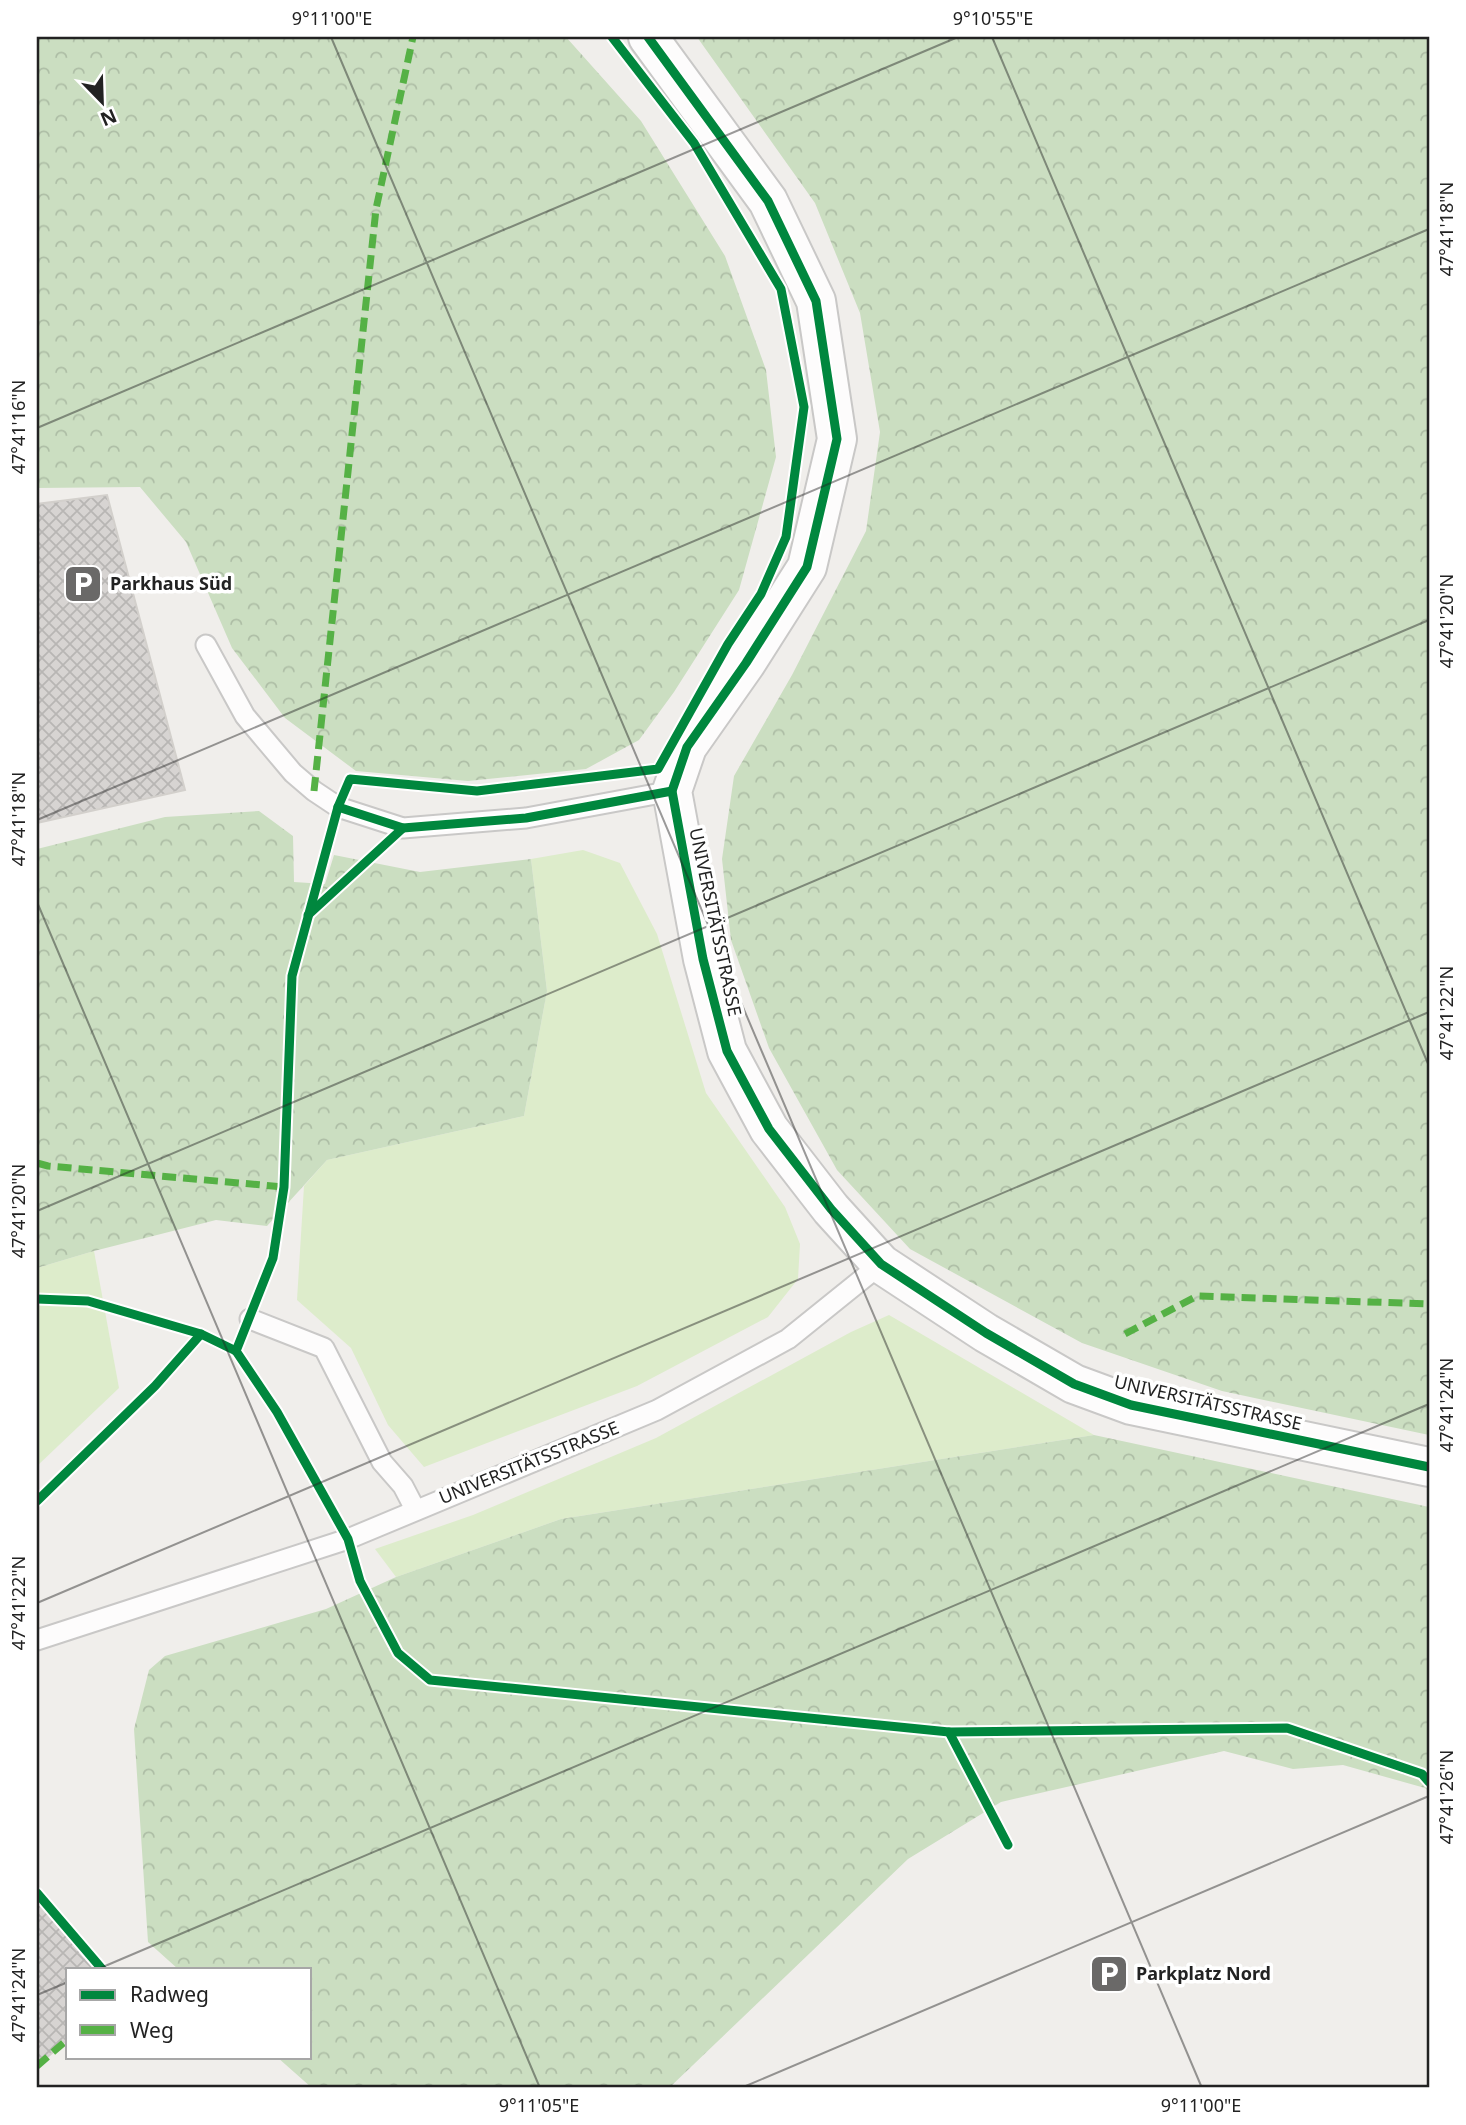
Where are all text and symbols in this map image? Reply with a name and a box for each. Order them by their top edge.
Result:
text: 9°11'00"E [292,6,372,30]
text: 9°10'55"E [953,6,1033,30]
north arrow [66,66,136,136]
text: N [96,103,121,133]
text: 47°41'18"N [1434,182,1458,276]
text: 47°41'16"N [6,380,30,474]
parking icon: Parkhaus Süd [62,563,104,605]
place label: Parkhaus Süd [110,571,232,595]
text: 47°41'20"N [1434,574,1458,668]
text: 47°41'18"N [6,772,30,866]
street label: UNIVERSITÄTSSTRASSE [684,825,748,1018]
text: 47°41'22"N [1434,966,1458,1060]
text: 47°41'20"N [6,1164,30,1258]
text: 47°41'24"N [1434,1358,1458,1452]
street label: UNIVERSITÄTSSTRASSE [1112,1369,1305,1435]
street label: UNIVERSITÄTSSTRASSE [435,1415,622,1509]
text: 47°41'22"N [6,1556,30,1650]
text: 47°41'26"N [1434,1750,1458,1844]
text: 47°41'24"N [6,1948,30,2042]
parking icon: Parkplatz Nord [1088,1953,1130,1995]
place label: Parkplatz Nord [1136,1961,1271,1985]
legend [66,1968,312,2058]
text: Radweg [130,1980,209,2008]
text: Weg [130,2016,174,2044]
text: 9°11'05"E [499,2093,579,2117]
text: 9°11'00"E [1161,2093,1241,2117]

